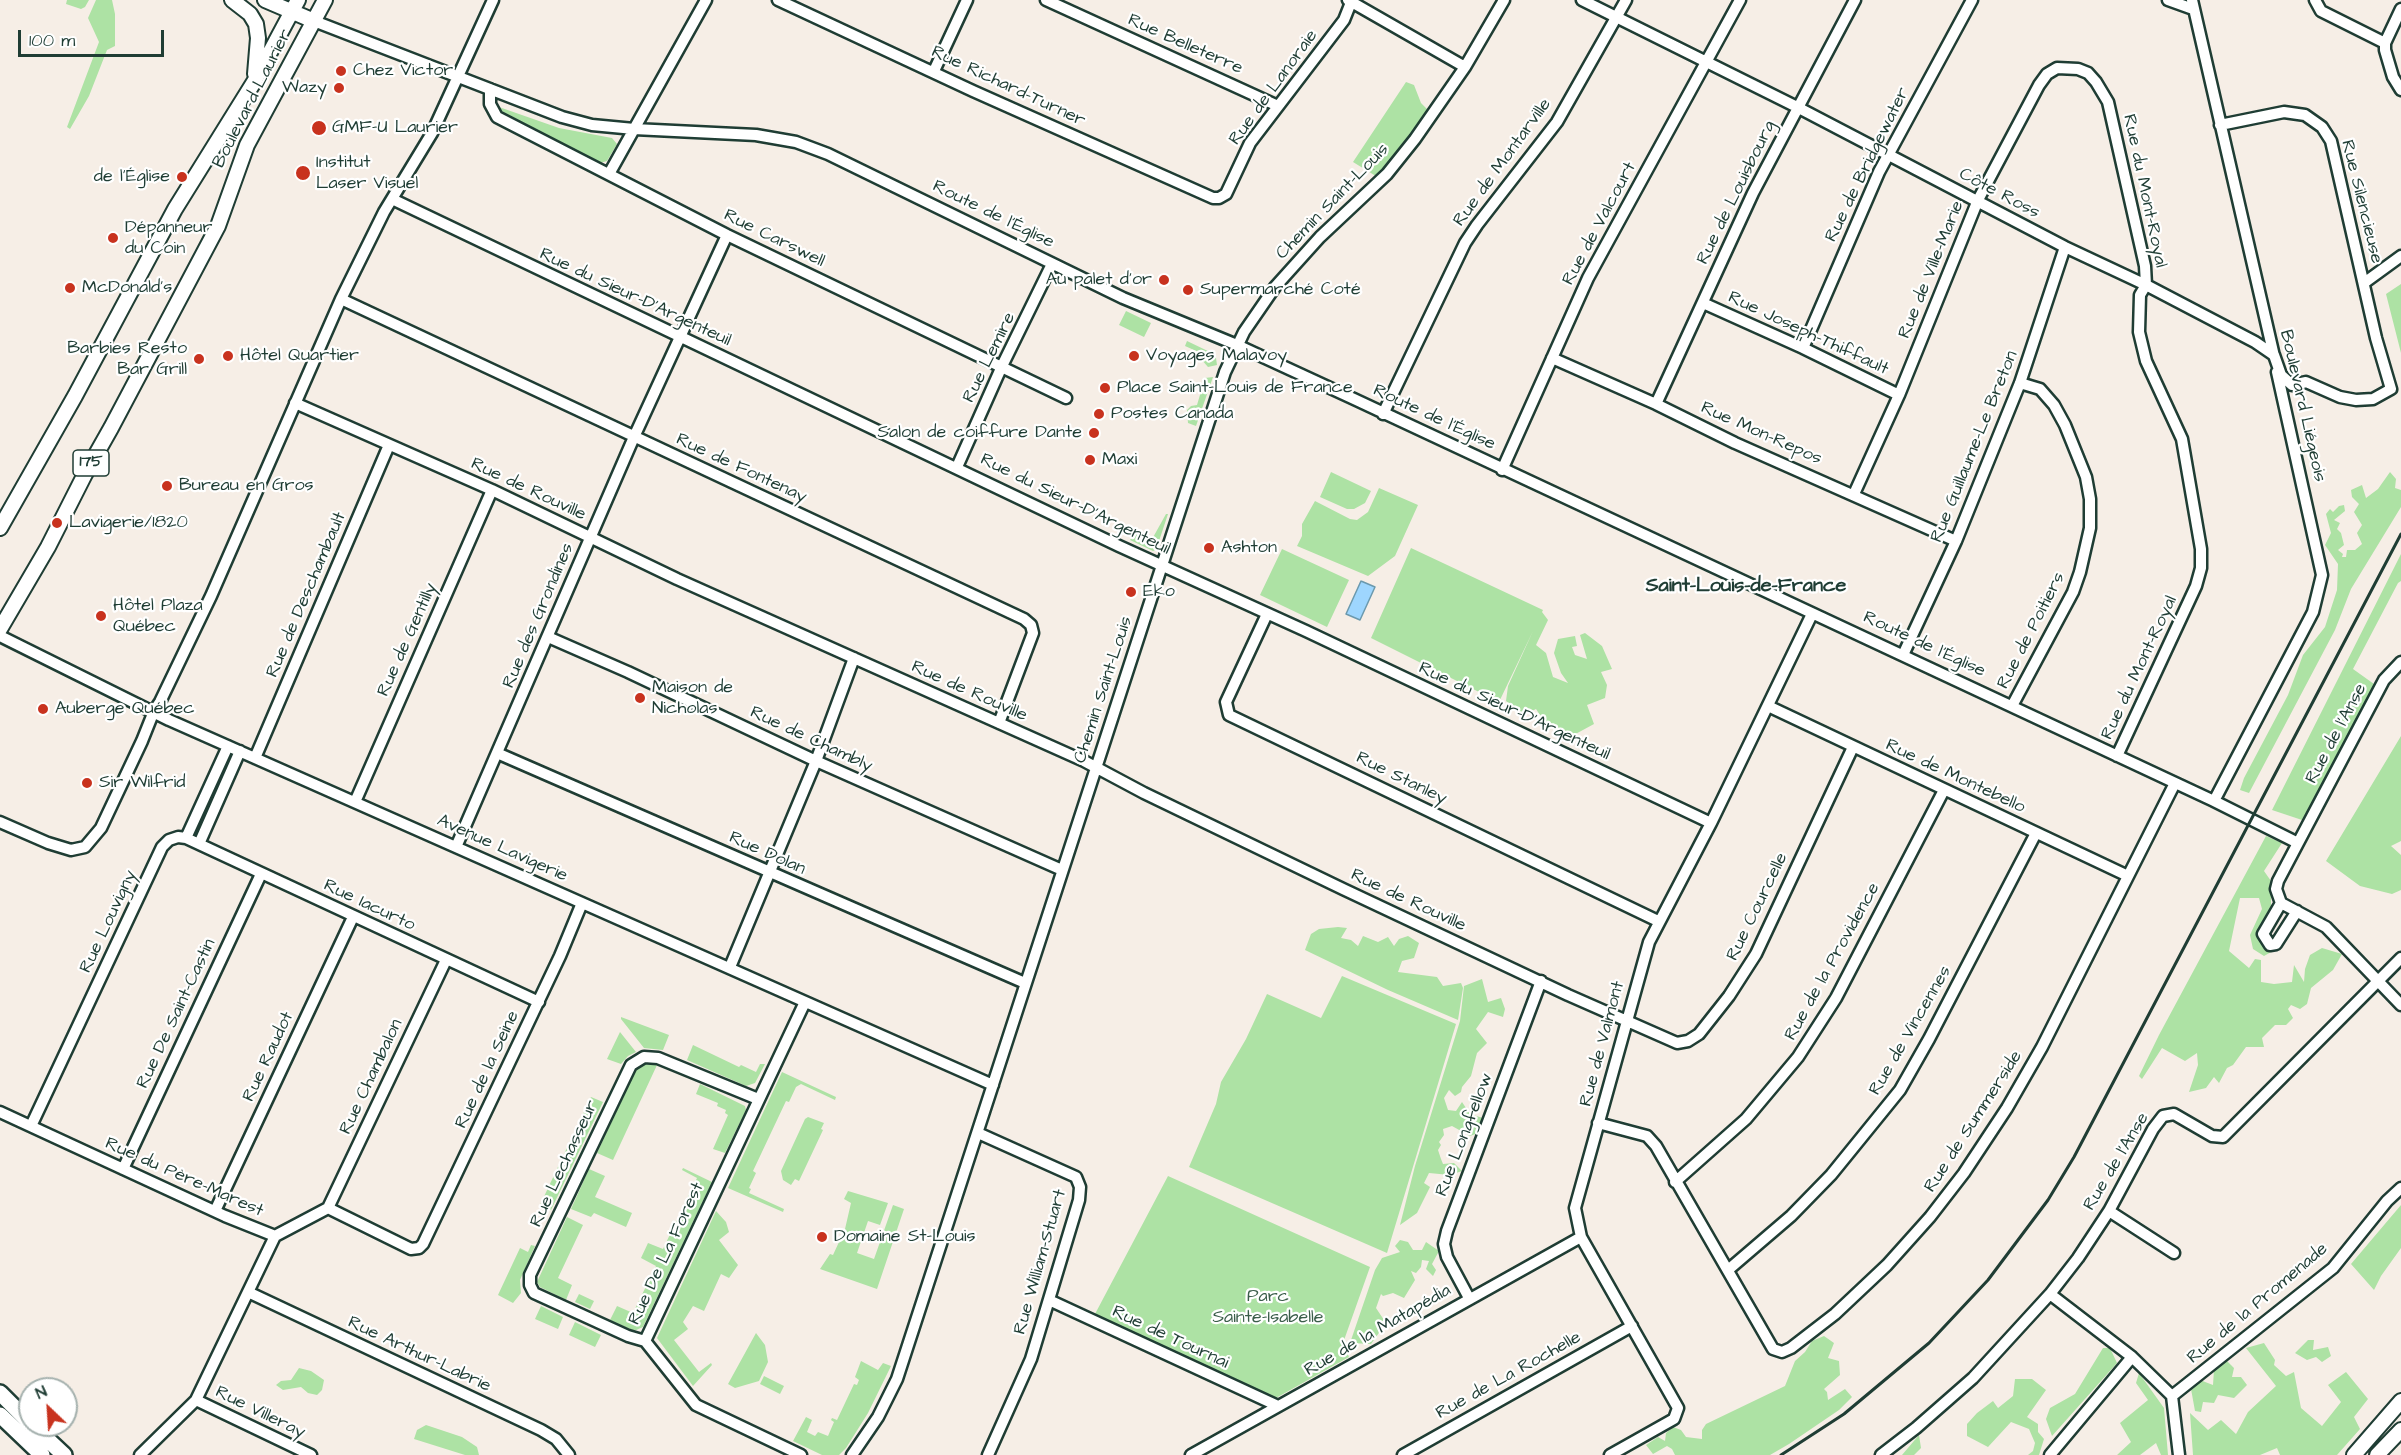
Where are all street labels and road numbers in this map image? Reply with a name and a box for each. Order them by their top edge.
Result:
street label: Rue Belleterre [1124,10,1246,80]
street label: Boulevard Laurier [209,26,297,172]
street label: Rue de Lanoraie [1225,26,1323,150]
street label: Rue Richard-Turner [927,42,1089,132]
street label: Rue de Bridgewater [1821,84,1915,246]
street label: Rue de Montarville [1449,95,1557,231]
street label: Rue du Mont-Royal [2117,112,2171,270]
street label: Rue de Louisbourg [1693,118,1781,268]
street label: Rue Silencieuse [2335,138,2387,266]
street label: Chemin Saint-Louis [1272,139,1394,265]
street label: Rue de Valcourt [1558,159,1642,289]
street label: Côte Ross [1955,164,2043,224]
street label: Route de l'Église [929,176,1057,254]
street label: Rue de Ville-Marie [1895,198,1969,342]
street label: Rue Carswell [720,205,828,273]
street label: Rue du Sieur-D'Argenteuil [536,244,734,352]
street label: Rue Joseph-Thiffault [1724,287,1892,381]
street label: Rue Lemire [959,309,1021,407]
street label: Boulevard Liégeois [2274,328,2330,484]
street label: Rue Guillaume-Le Breton [1927,348,2023,546]
street label: Route de l'Église [1369,380,1499,456]
street label: Rue Mon-Repos [1697,398,1825,470]
street label: Rue de Fontenay [672,429,810,509]
street label: Rue du Sieur-D'Argenteuil [976,449,1174,561]
road number: 175 [73,450,109,476]
street label: Rue de Rouville [467,454,589,526]
street label: Rue de Deschambault [262,509,352,681]
street label: Rue des Grondines [499,540,579,692]
street label: Rue de Poitiers [1993,569,2071,693]
street label: Rue de Gentilly [373,580,443,700]
street label: Rue du Mont-Royal [2097,593,2183,743]
street label: Route de l'Église [1859,607,1989,683]
street label: Chemin Saint-Louis [1070,614,1138,766]
street label: Rue de Rouville [908,657,1030,727]
street label: Rue du Sieur-D'Argenteuil [1415,658,1613,766]
street label: Rue de l'Anse [2302,680,2372,788]
street label: Rue de Chambly [746,702,876,778]
street label: Rue de Montebello [1882,735,2028,819]
street label: Rue Stanley [1352,748,1450,810]
street label: Avenue Lavigerie [433,811,571,887]
street label: Rue Dolan [725,828,809,880]
street label: Rue Courcelle [1723,850,1793,964]
street label: Rue de Rouville [1347,865,1469,937]
street label: Rue Louvigny [76,867,142,977]
street label: Rue Iacurto [320,875,418,937]
street label: Rue de la Providence [1781,879,1885,1045]
street label: Rue De Saint-Castin [133,936,221,1092]
street label: Rue de Vincennes [1865,962,1957,1100]
street label: Rue de Valmont [1576,979,1630,1109]
street label: Rue de la Seine [451,1008,525,1132]
street label: Rue Raudot [239,1009,299,1105]
street label: Rue Chambalon [336,1016,408,1138]
street label: Rue de Summerside [1920,1047,2028,1197]
street label: Rue Longfellow [1432,1070,1498,1200]
street label: Rue Lechasseur [526,1097,604,1231]
street label: Rue de l'Anse [2079,1109,2155,1215]
street label: Rue du Père-Marest [101,1133,267,1223]
street label: Rue De La Forest [624,1179,710,1329]
street label: Rue William-Stuart [1010,1187,1072,1337]
street label: Rue de la Promenade [2183,1239,2333,1369]
street label: Rue de la Matapédia [1301,1280,1455,1382]
street label: Rue de Tournai [1108,1302,1232,1374]
street label: Rue Arthur-Labrie [344,1312,494,1398]
street label: Rue de La Rochelle [1433,1327,1585,1425]
street label: Rue Villeray [212,1382,308,1444]

